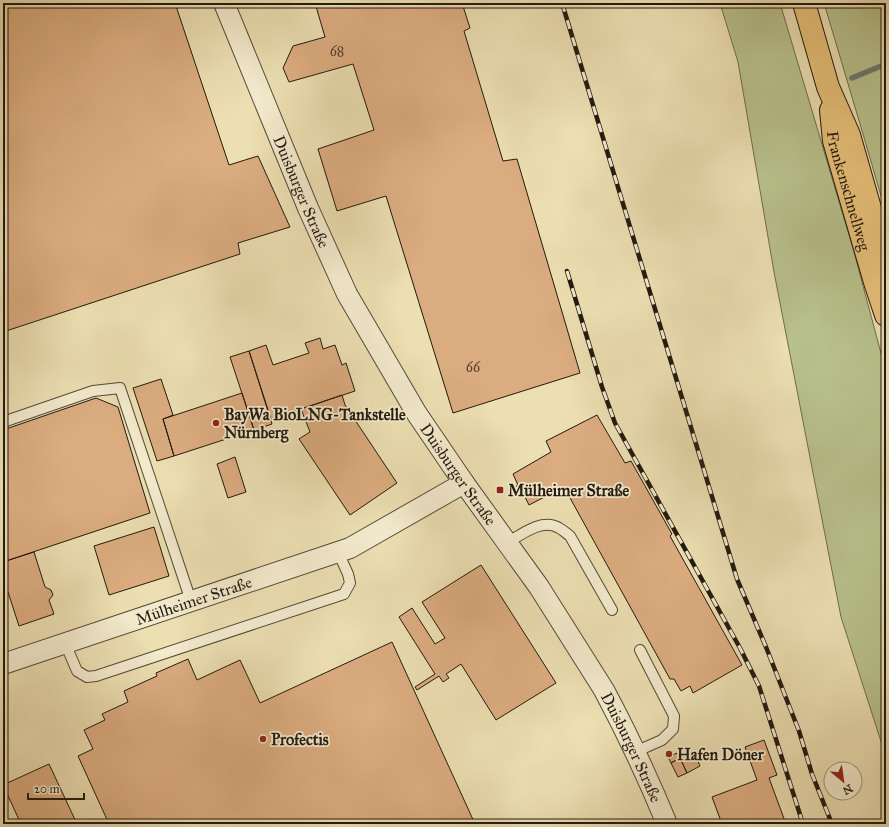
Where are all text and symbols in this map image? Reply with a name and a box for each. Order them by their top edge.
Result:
house number: 68 [330,43,344,60]
street label: Frankenschnellweg [823,130,875,254]
street label: Duisburger Straße [269,133,334,251]
house number: 66 [466,359,481,376]
place label: BayWa BioLNG-Tankstelle Nürnberg [224,405,406,443]
marker: BayWa BioLNG-Tankstelle Nürnberg [211,418,221,428]
street label: Duisburger Straße [416,420,500,529]
place label: Mülheimer Straße [508,481,630,500]
marker: Mülheimer Straße [495,485,505,495]
street label: Mülheimer Straße [133,572,255,629]
street label: Duisburger Straße [597,689,666,806]
place label: Profectis [271,730,329,749]
marker: Profectis [258,734,268,744]
place label: Hafen Döner [677,745,765,764]
marker: Hafen Döner [664,749,674,759]
north arrow [823,761,863,801]
scale bar [28,775,84,801]
text: N [840,781,855,798]
text: 20 m [34,782,60,796]

